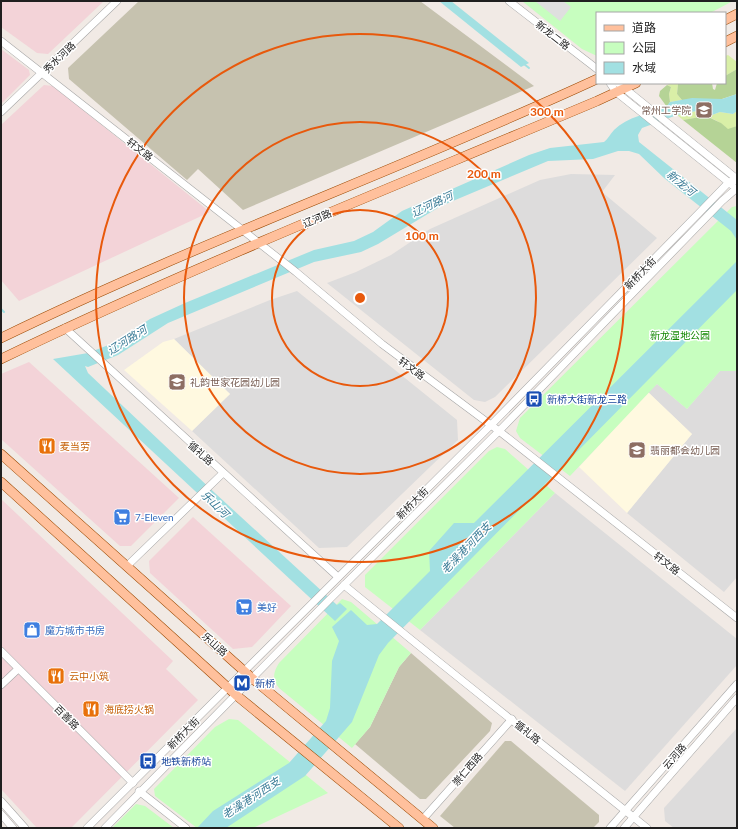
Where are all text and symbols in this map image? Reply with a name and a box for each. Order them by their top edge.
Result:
legend [596,12,726,84]
street label: 新龙二路 [534,18,572,52]
text: 道路 [632,20,656,35]
street label: 秀水河路 [40,39,78,75]
text: 公园 [632,40,656,55]
text: 水域 [632,60,656,75]
school or university icon: 常州工学院 [694,100,714,120]
text: 300 m [530,104,564,119]
place label: 常州工学院 [641,104,691,116]
street label: 轩文路 [124,135,156,163]
text: 200 m [467,166,501,181]
water label: 新龙河 [664,167,700,199]
water label: 辽河路河 [409,188,456,219]
street label: 辽河路 [301,207,333,229]
text: 100 m [405,228,439,243]
street label: 新桥大街 [622,254,658,292]
centre of rings [353,291,367,305]
water label: 辽河路河 [105,321,151,357]
park label: 新龙湿地公园 [650,329,710,341]
street label: 轩文路 [396,354,428,382]
school or university icon: 礼韵世家花园幼儿园 [167,372,187,392]
place label: 礼韵世家花园幼儿园 [190,376,280,388]
bus stop icon: 新桥大街新龙三路 [524,389,544,409]
place label: 新桥大街新龙三路 [547,393,627,405]
restaurant icon: 麦当劳 [37,436,57,456]
street label: 循礼路 [186,439,216,467]
place label: 麦当劳 [60,440,90,452]
school or university icon: 翡丽都会幼儿园 [627,440,647,460]
place label: 翡丽都会幼儿园 [650,444,720,456]
street label: 新桥大街 [394,485,430,521]
water label: 乐山河 [199,488,233,521]
supermarket icon: 7-Eleven [112,507,132,527]
place label: 7-Eleven [135,511,174,523]
water label: 老澡港河西支 [438,518,495,576]
street label: 轩文路 [651,549,683,577]
supermarket icon: 美好 [234,597,254,617]
place label: 美好 [257,601,277,613]
shop icon: 魔方城市书房 [22,620,42,640]
place label: 魔方城市书房 [45,624,105,636]
street label: 乐山路 [200,630,230,658]
restaurant icon: 云中小筑 [46,666,66,686]
place label: 云中小筑 [69,670,109,682]
metro station icon: 新桥 [232,673,252,693]
place label: 新桥 [255,677,275,689]
restaurant icon: 海底捞火锅 [81,699,101,719]
street label: 百善路 [52,702,82,732]
place label: 海底捞火锅 [104,703,154,715]
street label: 新桥大街 [165,715,201,751]
street label: 循礼路 [513,718,543,746]
street label: 云河路 [660,741,688,771]
street label: 崇仁西路 [449,750,485,788]
bus stop icon: 地铁新桥站 [138,751,158,771]
place label: 地铁新桥站 [161,755,211,767]
water label: 老澡港河西支 [220,773,284,821]

